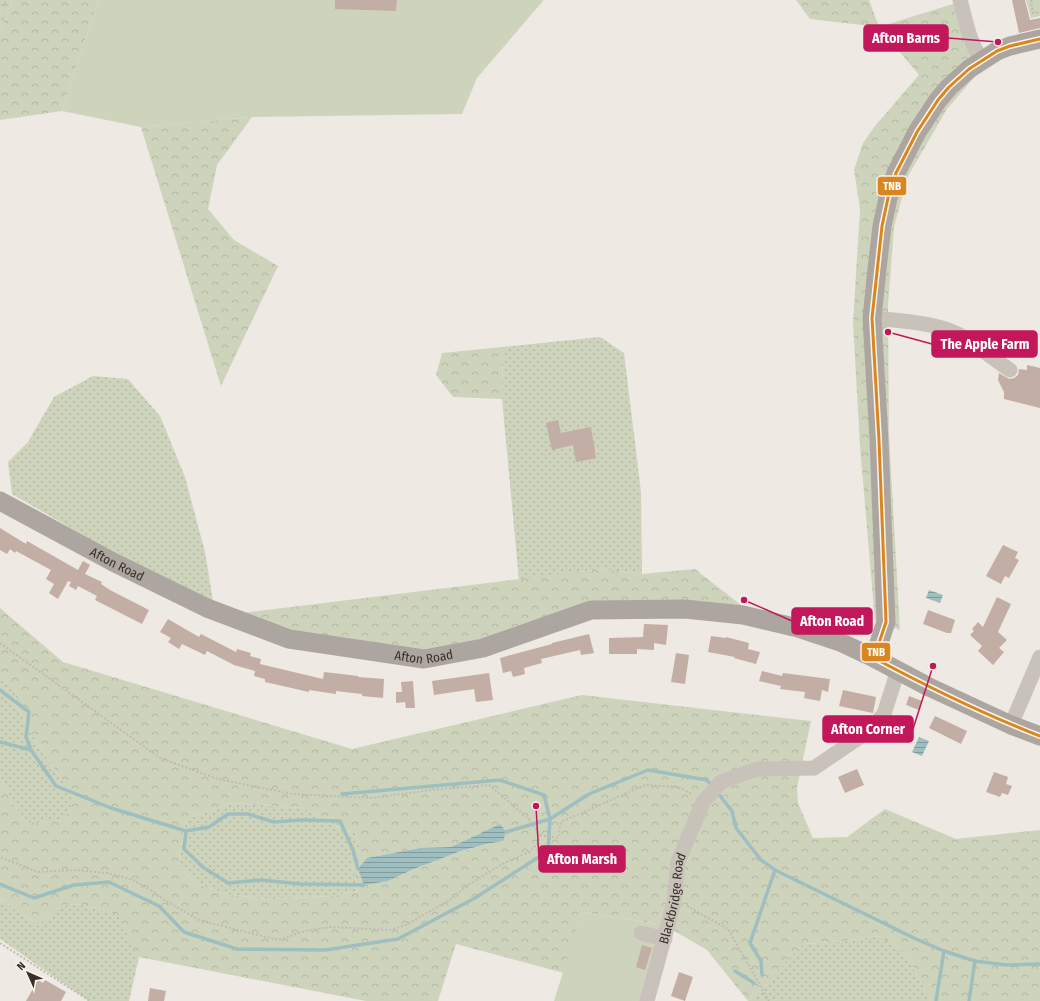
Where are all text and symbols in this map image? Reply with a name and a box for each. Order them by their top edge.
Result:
callout: Afton Barns [864,25,948,51]
text: Afton Barns [871,30,940,47]
line badge: TNB [877,176,907,196]
text: TNB [883,180,901,193]
callout: The Apple Farm [932,331,1037,357]
text: The Apple Farm [941,336,1030,353]
street label: Afton Road [88,544,147,584]
callout: Afton Road [792,608,872,634]
text: Afton Road [799,613,864,630]
line badge: TNB [861,642,891,662]
street label: Afton Road [394,646,454,667]
text: TNB [867,646,885,659]
callout: Afton Corner [823,716,913,742]
text: Afton Corner [830,721,906,738]
callout: Afton Marsh [539,846,625,872]
street label: Blackbridge Road [655,850,689,945]
text: Afton Marsh [546,851,617,868]
north arrow [8,953,48,993]
text: N [14,959,28,973]

